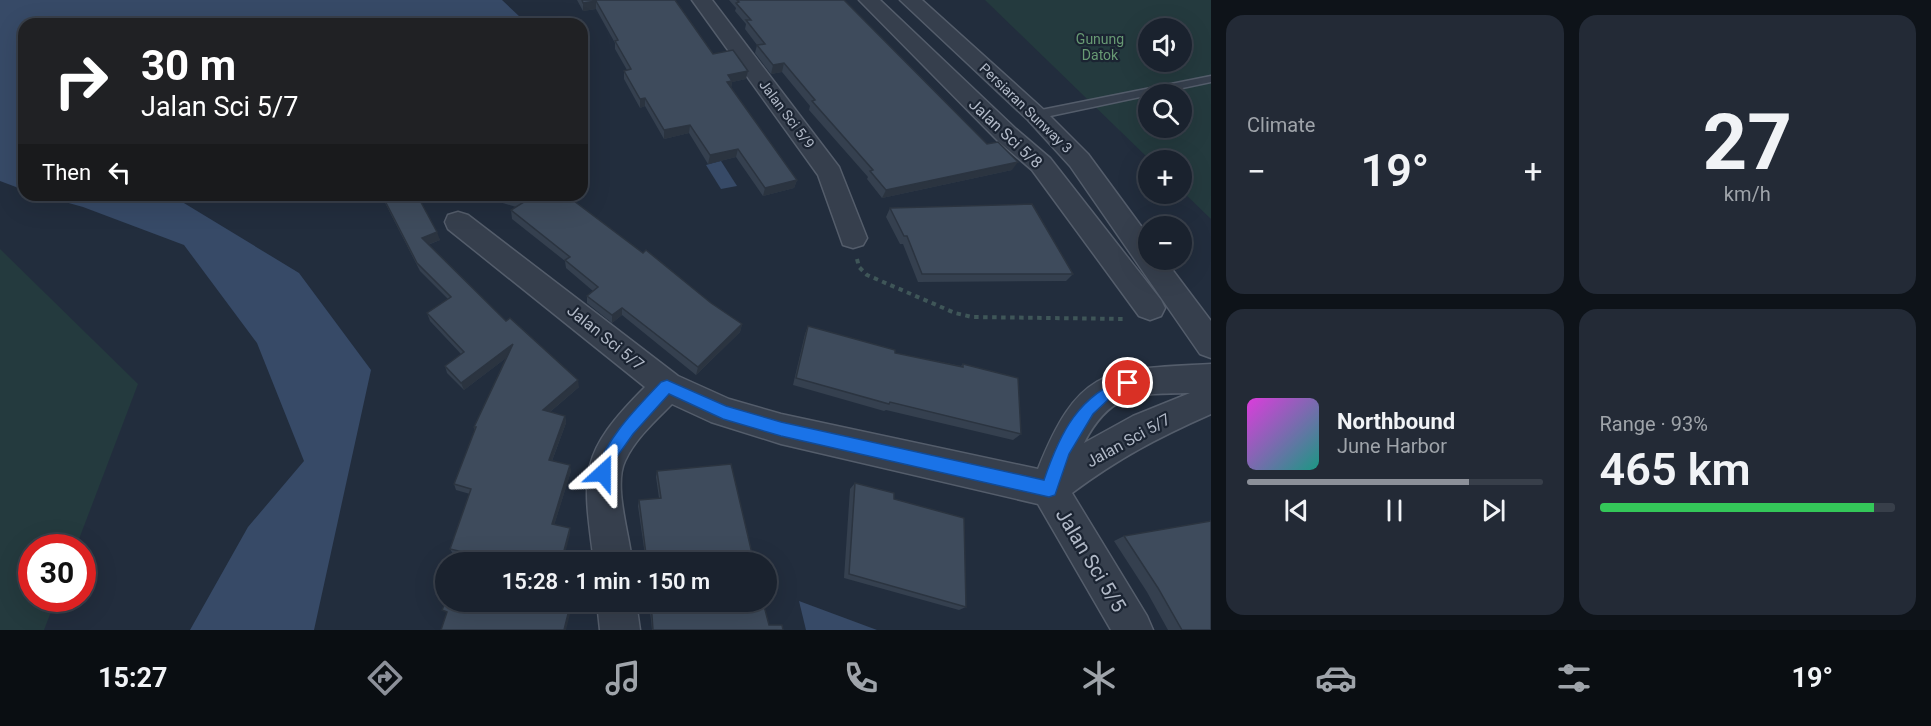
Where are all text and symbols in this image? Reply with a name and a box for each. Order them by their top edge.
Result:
map controls [1138,18,1192,270]
button: sound [1138,18,1192,72]
park label: Gunung Datok [1076,31,1124,63]
text: 30 m [141,41,236,90]
icon: right [42,42,120,120]
street label: Persiaran Sunway 3 [976,60,1076,156]
street label: Jalan Sci 5/9 [756,77,818,151]
button: search [1138,84,1192,138]
text: Jalan Sci 5/7 [141,91,298,123]
street label: Jalan Sci 5/8 [965,95,1046,172]
text: 27 [1702,97,1792,188]
text: Climate [1247,113,1315,137]
text: 19° [1360,144,1429,197]
button: + [1138,150,1192,204]
text: − [1247,152,1266,191]
text: + [1524,152,1543,191]
icon: left [103,156,136,189]
text: Then [42,160,91,185]
text: km/h [1724,182,1771,206]
button: − [1138,216,1192,270]
street label: Jalan Sci 5/7 [563,301,648,374]
pin [1102,357,1153,408]
icon: arrive [1111,366,1144,399]
text: Northbound [1337,409,1455,434]
street label: Jalan Sci 5/7 [1083,410,1174,471]
text: Range · 93% [1600,412,1708,436]
text: June Harbor [1337,434,1447,458]
position arrow [571,441,635,505]
text: 465 km [1600,443,1751,496]
icon: previous [1280,494,1313,527]
icon: pause [1378,494,1411,527]
icon: next [1477,494,1510,527]
street label: Jalan Sci 5/5 [1051,504,1131,616]
speed limit sign: 30 [18,534,96,612]
text: 15:28 · 1 min · 150 m [502,569,710,594]
icon: directions [364,657,406,699]
icon: music [602,657,644,699]
icon: phone [840,657,882,699]
icon: climate [1078,657,1120,699]
icon: car [1315,657,1357,699]
icon: filters [1553,657,1595,699]
text: 15:27 [98,662,168,694]
text: 19° [1791,662,1833,694]

